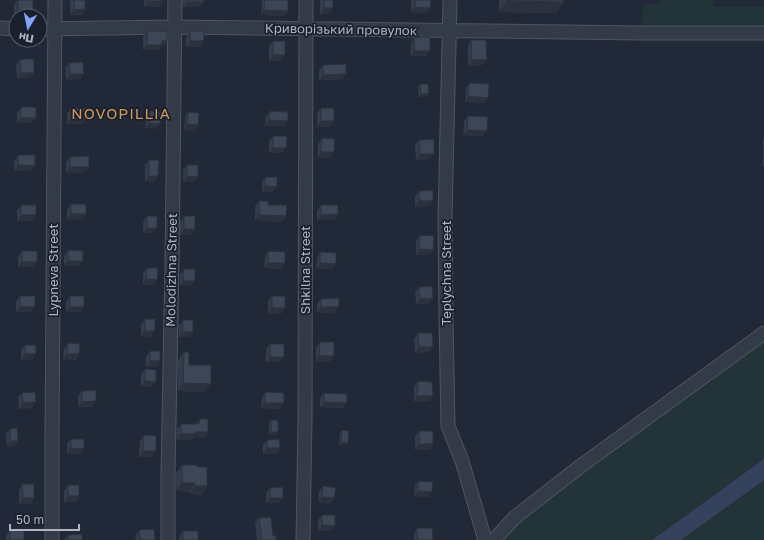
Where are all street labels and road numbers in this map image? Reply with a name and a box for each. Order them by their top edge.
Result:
street label: Криворізький провулок [265,20,418,38]
street label: Molodizhna Street [162,213,180,327]
street label: Teplychna Street [438,220,454,326]
street label: Lypneva Street [45,224,61,316]
street label: Shkilna Street [297,226,313,314]

